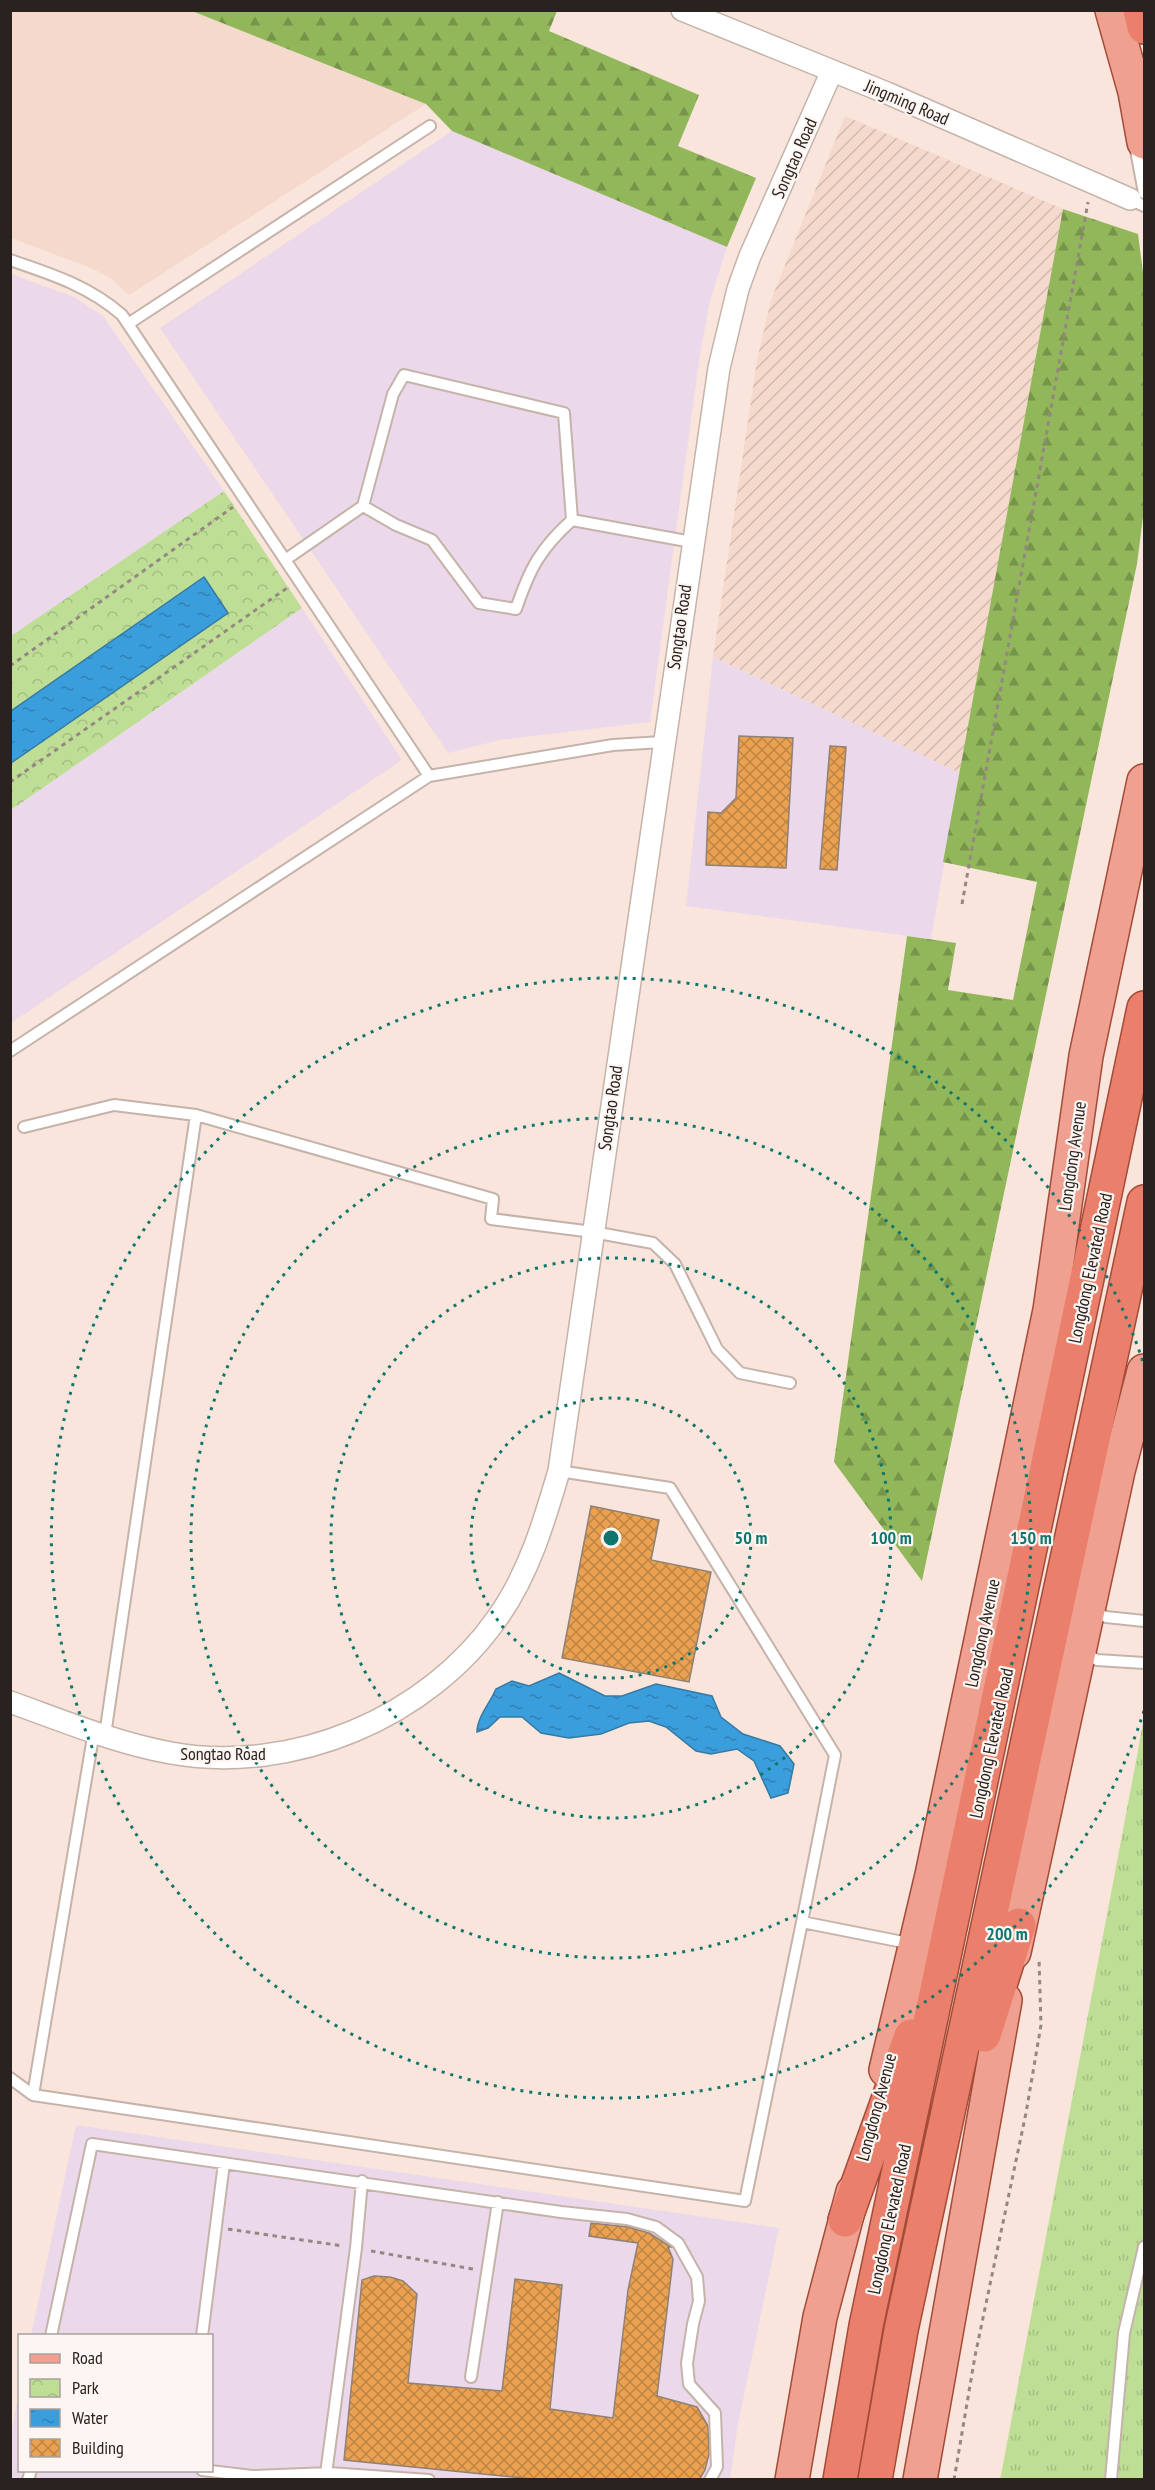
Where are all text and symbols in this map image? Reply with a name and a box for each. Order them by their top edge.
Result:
street label: Jingming Road [860,73,953,130]
street label: Songtao Road [766,114,822,202]
street label: Songtao Road [662,583,696,671]
street label: Songtao Road [593,1064,627,1152]
street label: Longdong Avenue [1053,1100,1091,1212]
street label: Longdong Elevated Road [1063,1191,1117,1345]
text: 50 m [735,1526,767,1549]
text: 100 m [870,1526,912,1549]
text: 150 m [1010,1526,1052,1549]
centre of rings [601,1528,621,1548]
street label: Longdong Avenue [959,1577,1005,1689]
street label: Longdong Elevated Road [964,1666,1018,1820]
street label: Songtao Road [180,1742,266,1765]
text: 200 m [986,1922,1028,1945]
street label: Longdong Avenue [851,2051,901,2163]
street label: Longdong Elevated Road [862,2142,916,2296]
legend [18,2334,213,2472]
text: Road [72,2346,103,2369]
text: Park [72,2376,99,2399]
text: Water [72,2406,108,2429]
text: Building [72,2436,124,2459]

